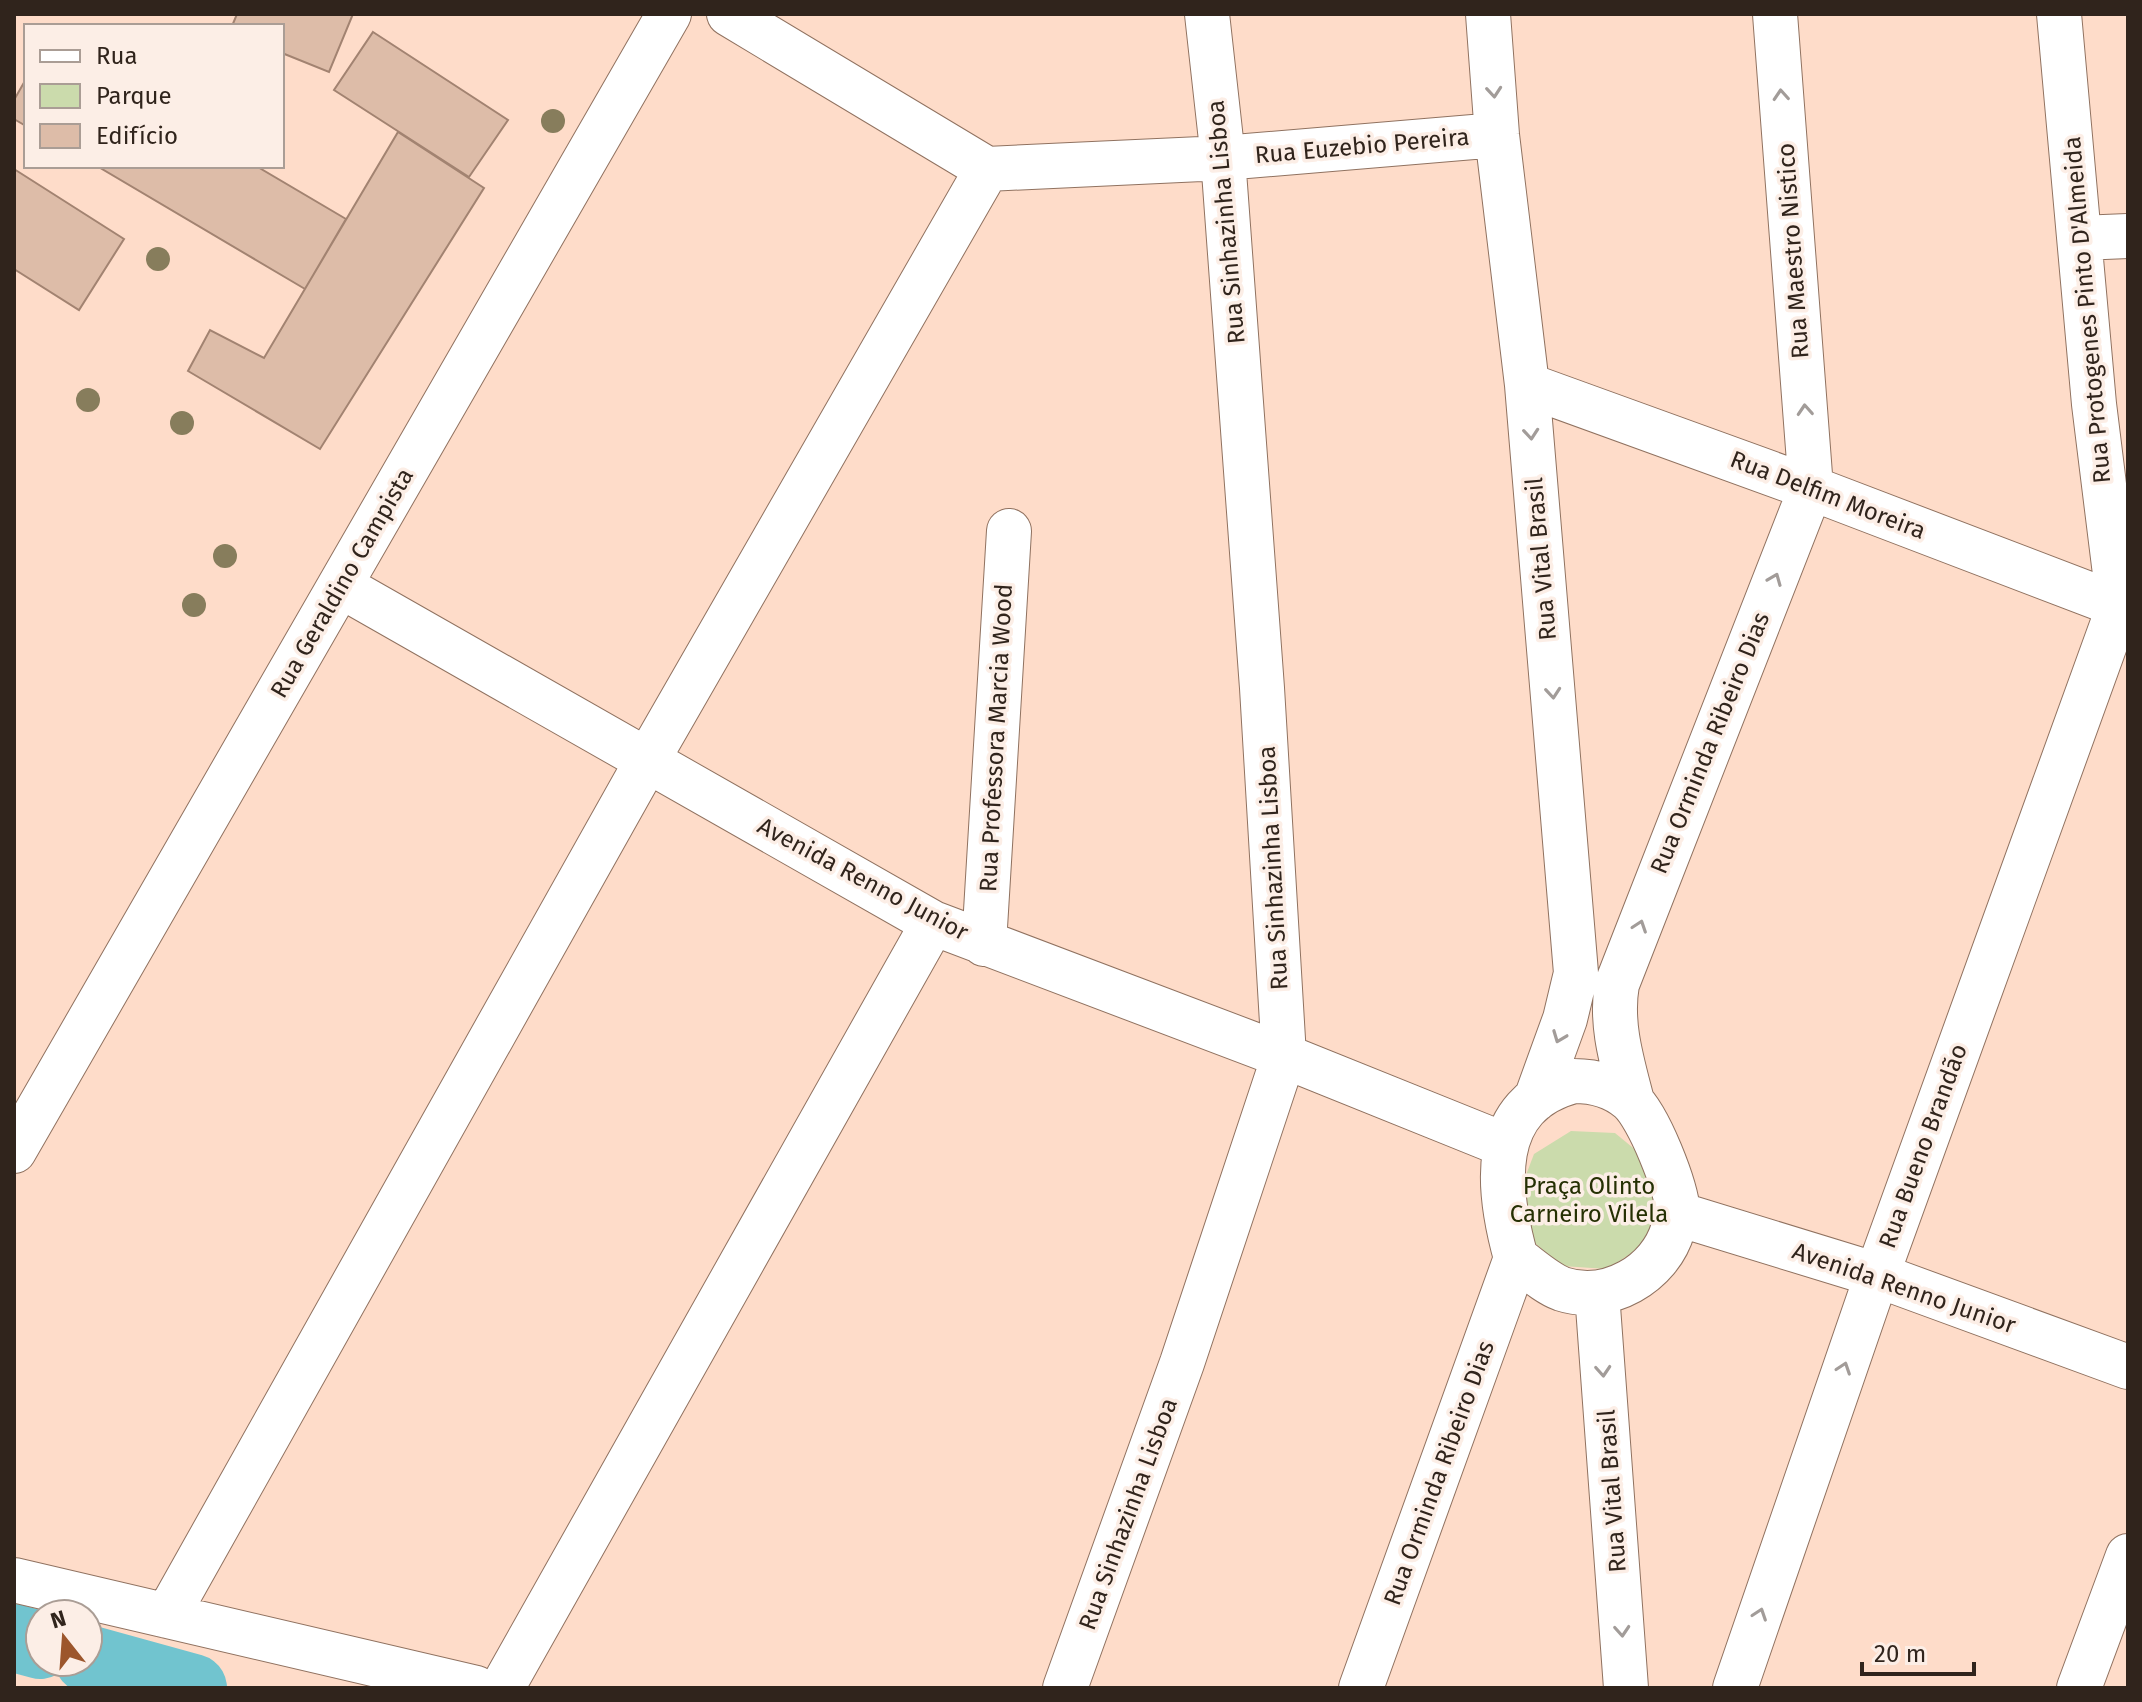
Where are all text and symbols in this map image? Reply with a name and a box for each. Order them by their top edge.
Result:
legend [24,24,284,168]
text: Rua [96,42,138,70]
text: Parque [96,82,172,110]
one-way arrow [1485,86,1502,99]
one-way arrow [1773,88,1790,101]
street label: Rua Sinhazinha Lisboa [1201,99,1251,345]
text: Edifício [96,122,178,150]
street label: Rua Euzebio Pereira [1254,123,1470,169]
street label: Rua Protogenes Pinto D'Almeida [2058,135,2116,485]
street label: Rua Maestro Nistico [1771,142,1815,360]
one-way arrow [1797,403,1814,416]
one-way arrow [1522,428,1539,441]
street label: Rua Delfim Moreira [1726,445,1930,545]
street label: Rua Geraldino Campista [265,463,419,703]
street label: Rua Vital Brasil [1520,476,1562,642]
one-way arrow [1765,573,1781,587]
street label: Rua Professora Marcia Wood [974,583,1018,893]
street label: Rua Orminda Ribeiro Dias [1645,608,1775,878]
one-way arrow [1544,687,1561,700]
street label: Rua Sinhazinha Lisboa [1253,745,1293,991]
street label: Avenida Renno Junior [753,812,974,947]
one-way arrow [1630,920,1647,934]
one-way arrow [1552,1029,1569,1043]
street label: Rua Bueno Brandão [1873,1040,1973,1252]
park label: Praça Olinto Carneiro Vilela [1510,1172,1668,1228]
street label: Avenida Renno Junior [1789,1237,2020,1340]
street label: Rua Orminda Ribeiro Dias [1378,1337,1500,1609]
one-way arrow [1835,1362,1851,1376]
one-way arrow [1594,1365,1611,1378]
street label: Rua Sinhazinha Lisboa [1073,1394,1183,1634]
street label: Rua Vital Brasil [1592,1408,1632,1574]
north arrow [24,1598,104,1678]
text: N [47,1604,69,1634]
one-way arrow [1750,1608,1767,1622]
one-way arrow [1613,1624,1630,1637]
scale bar [1862,1626,1974,1676]
text: 20 m [1874,1640,1926,1668]

